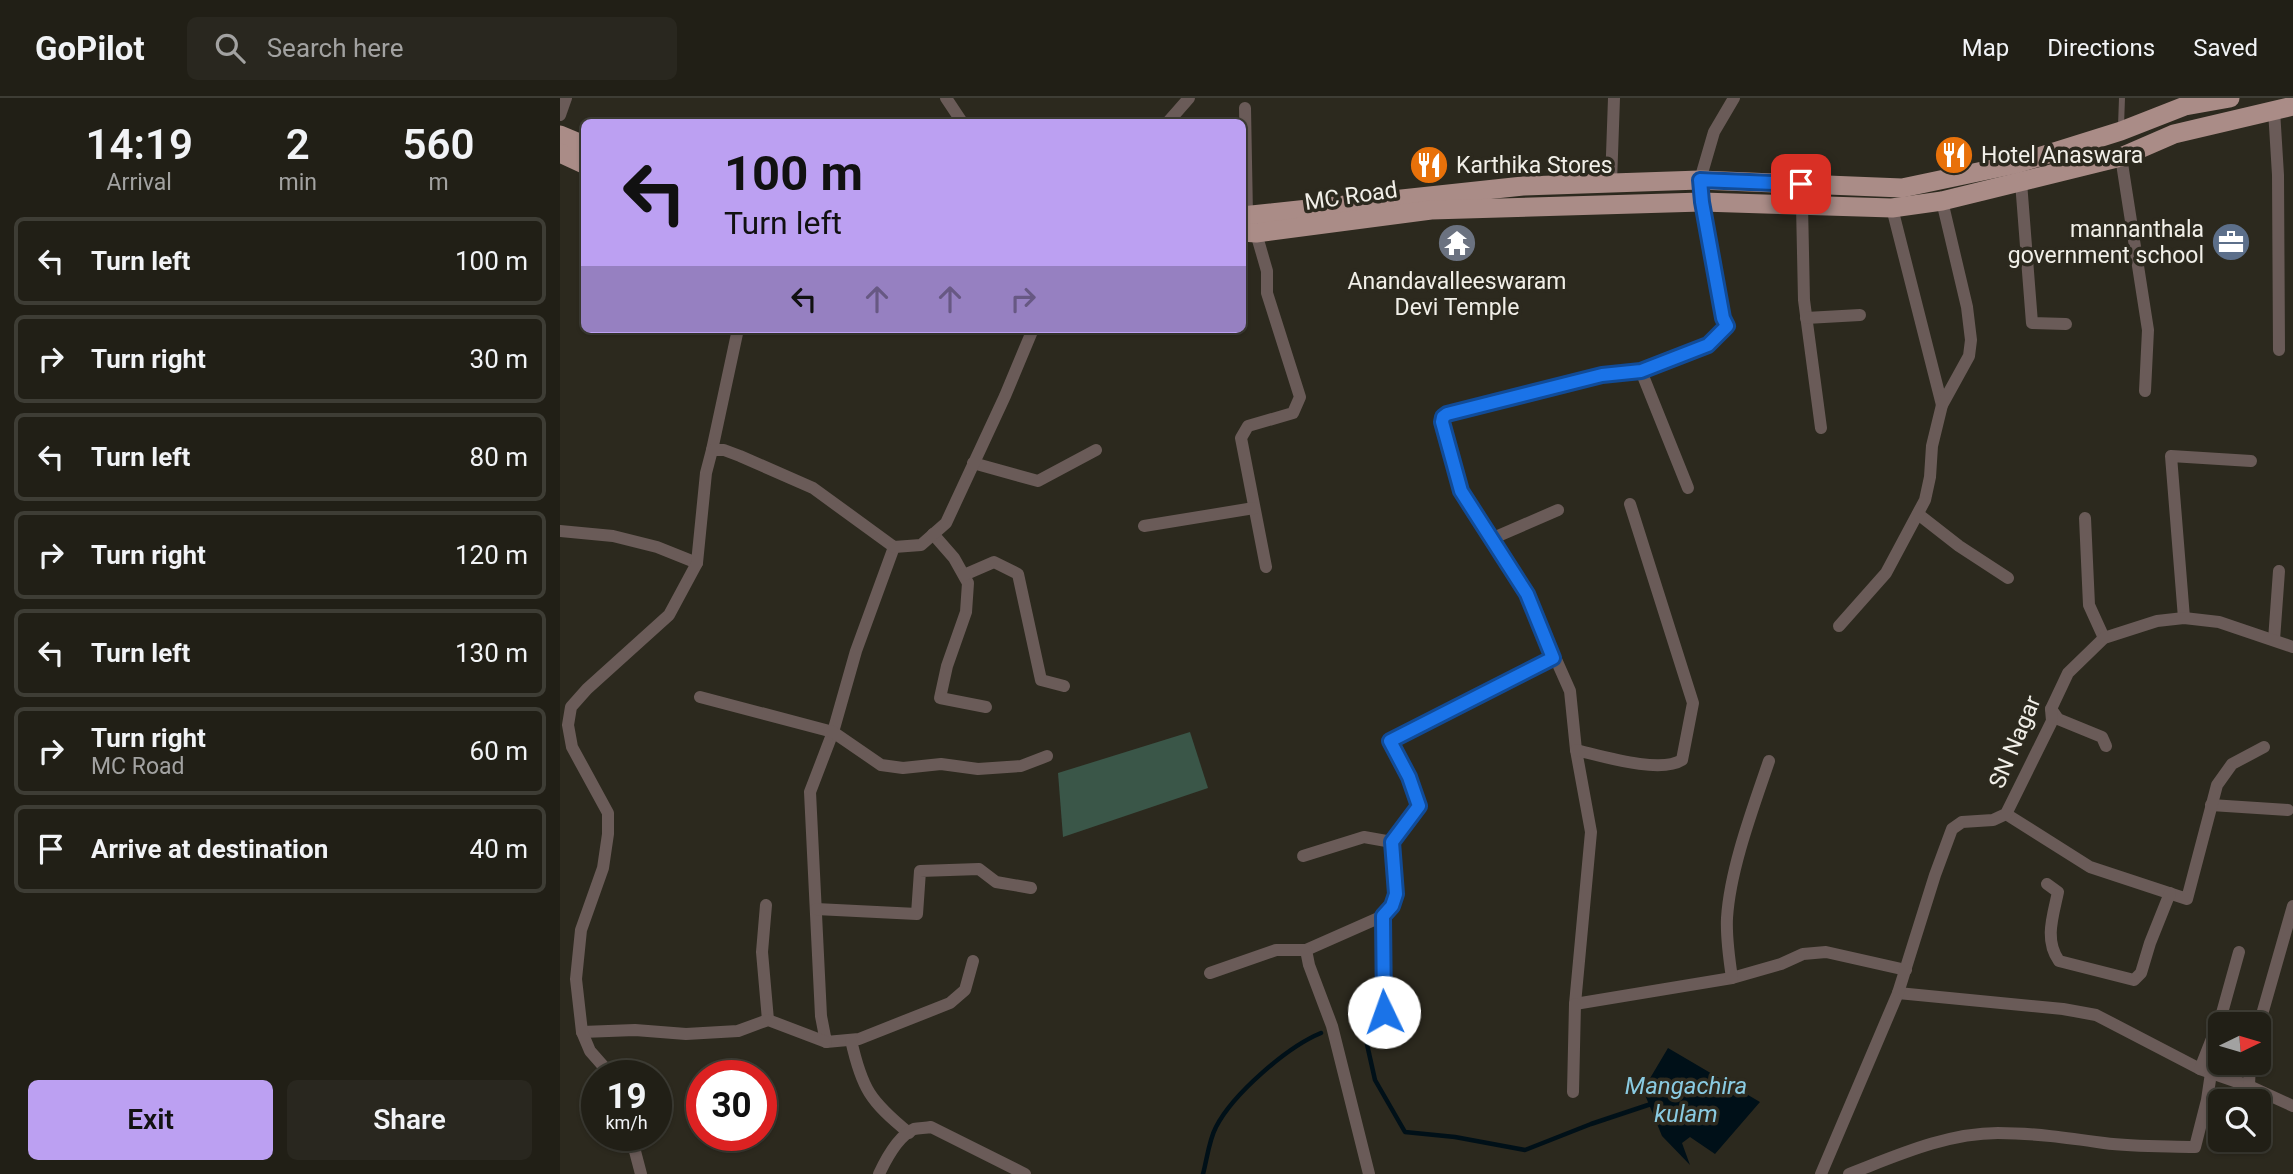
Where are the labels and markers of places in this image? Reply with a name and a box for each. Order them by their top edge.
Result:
restaurant icon: Hotel Anaswara [1933,134,1975,176]
place label: Hotel Anaswara [1981,142,2143,169]
restaurant icon: Karthika Stores [1408,144,1450,186]
place label: Karthika Stores [1456,152,1613,179]
pin [1771,154,1831,214]
place label: mannanthala government school [2008,216,2204,269]
office icon: mannanthala government school [2210,221,2252,263]
temple icon: Anandavalleeswaram Devi Temple [1436,222,1478,264]
place label: Anandavalleeswaram Devi Temple [1348,268,1566,321]

